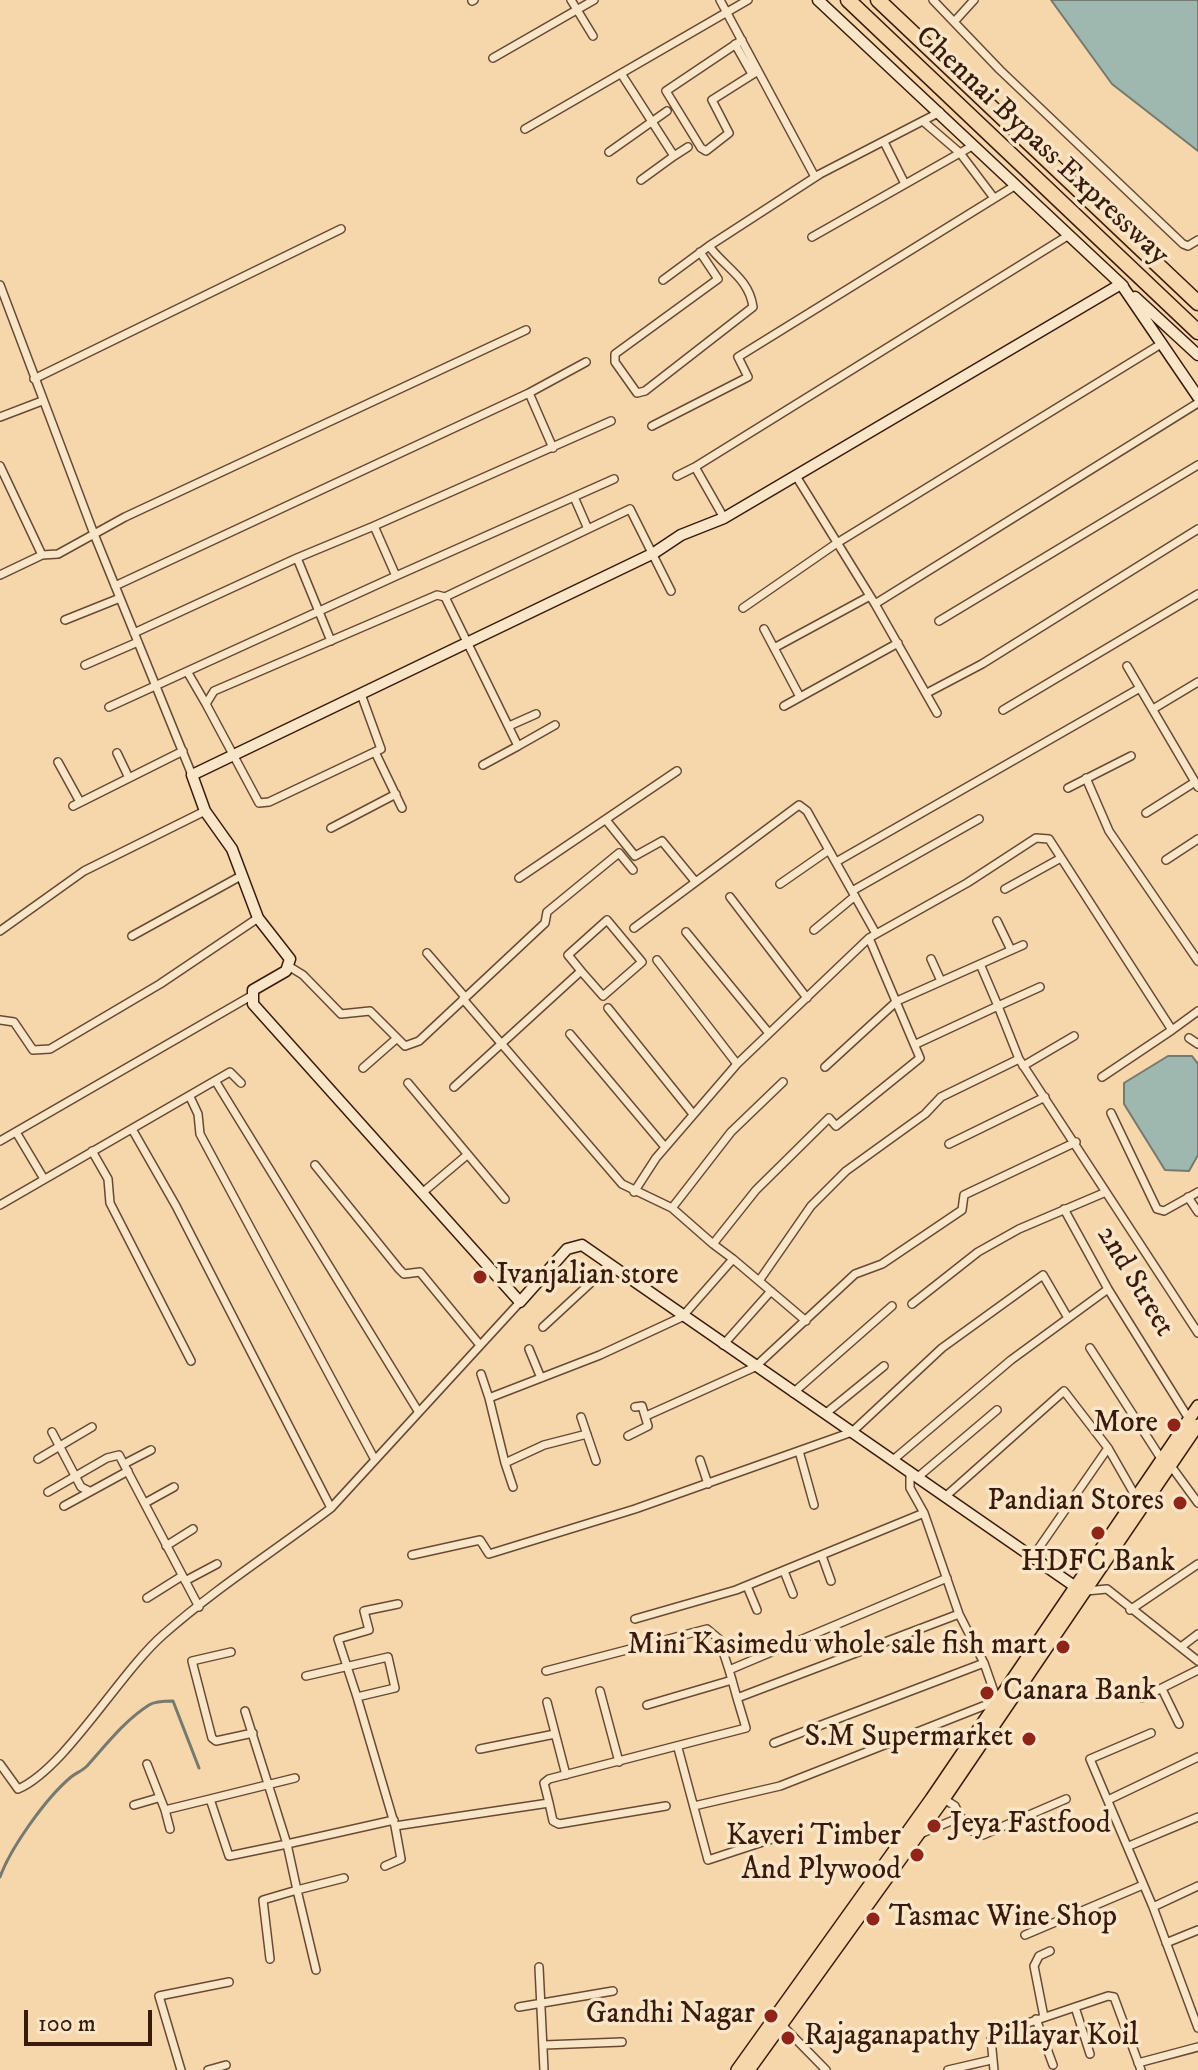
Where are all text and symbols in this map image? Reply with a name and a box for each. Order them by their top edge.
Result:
street label: Chennai Bypass Expressway [906,20,1176,274]
street label: 2nd Street [1087,1220,1181,1344]
place label: Ivanjalian store [496,1259,679,1295]
marker: Ivanjalian store [471,1268,489,1286]
place label: More [1093,1407,1158,1443]
marker: More [1165,1416,1183,1434]
place label: Pandian Stores [987,1485,1164,1521]
marker: Pandian Stores [1171,1494,1189,1512]
marker: HDFC Bank [1089,1524,1107,1542]
place label: HDFC Bank [1021,1546,1175,1582]
place label: Mini Kasimedu whole sale fish mart [627,1629,1047,1665]
marker: Mini Kasimedu whole sale fish mart [1054,1638,1072,1656]
place label: Canara Bank [1003,1675,1157,1711]
marker: Canara Bank [978,1684,996,1702]
place label: S.M Supermarket [805,1721,1013,1757]
marker: S.M Supermarket [1020,1730,1038,1748]
place label: Jeya Fastfood [950,1808,1111,1844]
marker: Jeya Fastfood [925,1817,943,1835]
place label: Kaveri Timber And Plywood [726,1820,901,1890]
marker: Kaveri Timber And Plywood [908,1846,926,1864]
place label: Tasmac Wine Shop [889,1901,1117,1937]
marker: Tasmac Wine Shop [864,1910,882,1928]
scale bar [28,1994,156,2044]
place label: Gandhi Nagar [586,1998,755,2034]
marker: Gandhi Nagar [762,2007,780,2025]
text: 100 m [38,2009,96,2039]
place label: Rajaganapathy Pillayar Koil [804,2020,1138,2056]
marker: Rajaganapathy Pillayar Koil [779,2029,797,2047]

